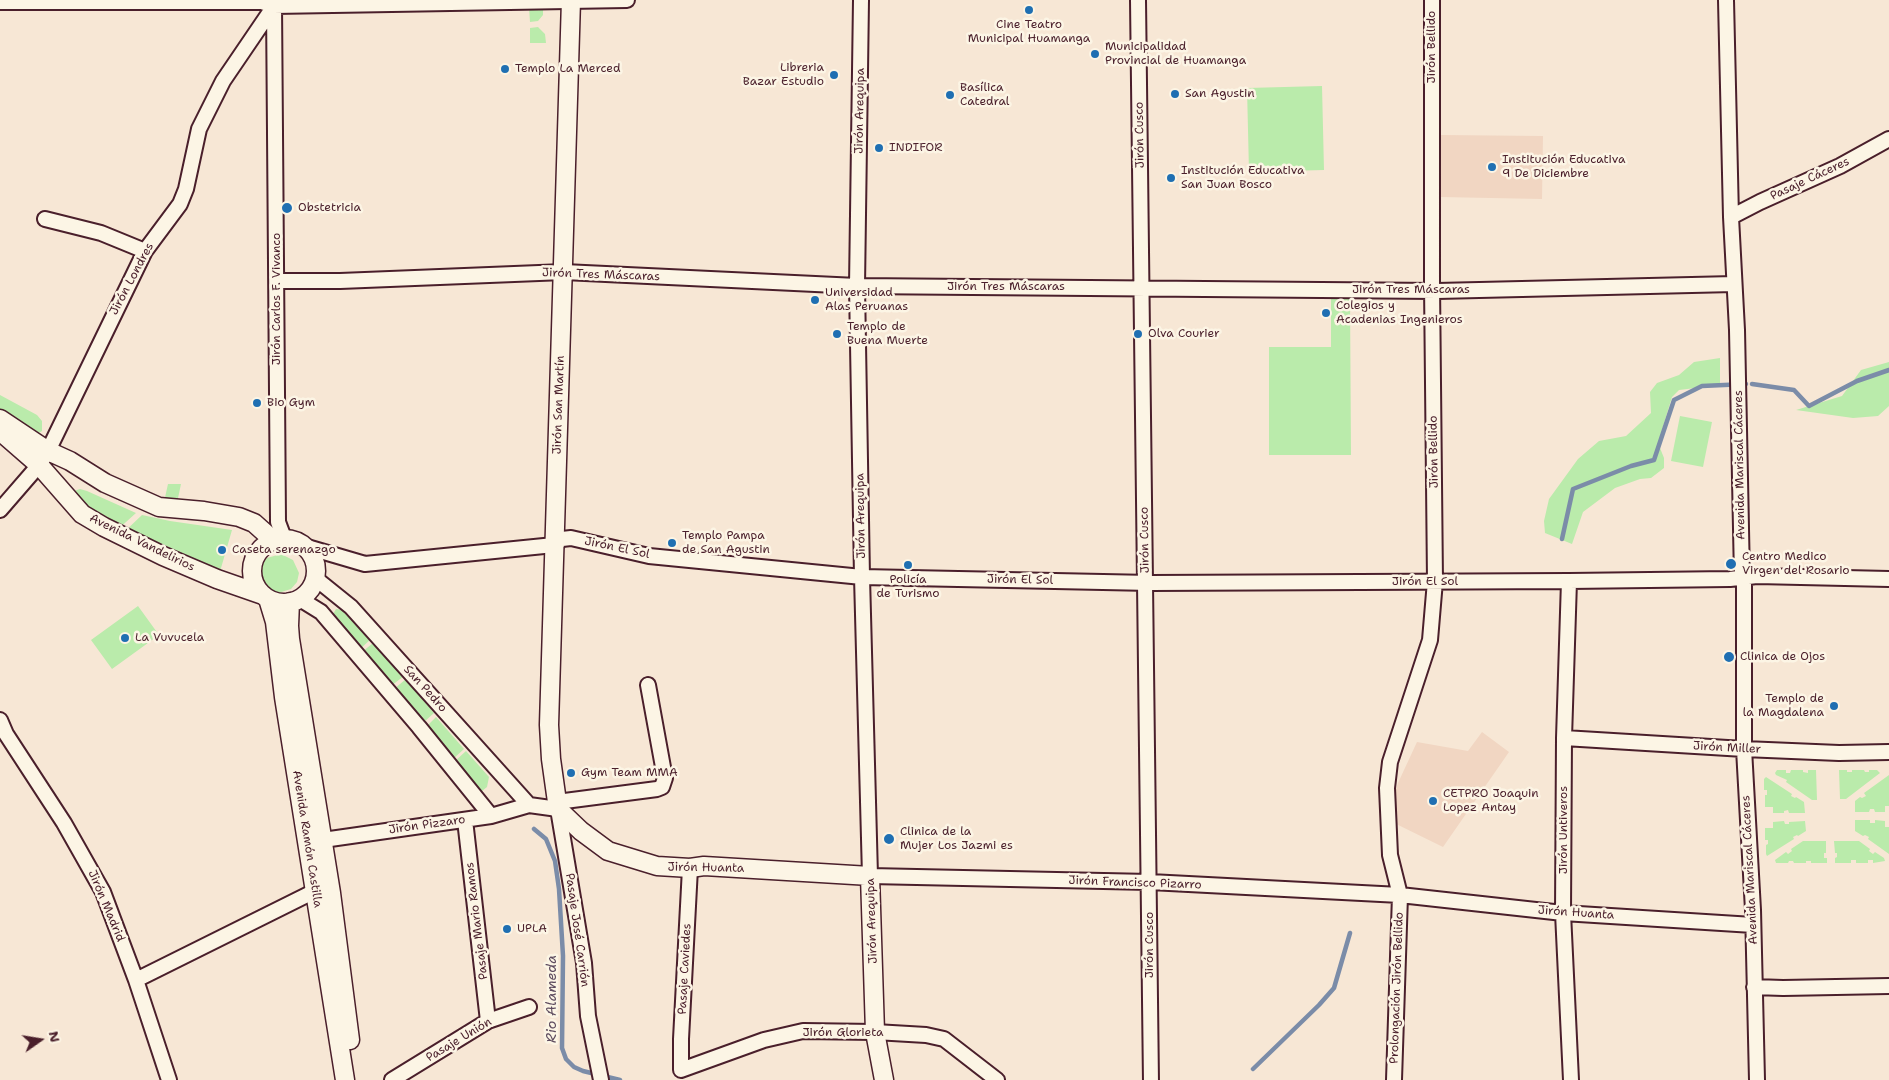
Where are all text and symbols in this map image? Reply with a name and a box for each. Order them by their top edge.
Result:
marker: Cine Teatro Municipal Huamanga [1023,4,1035,16]
street label: Jirón Bellido [1425,11,1439,83]
place label: Cine Teatro Municipal Huamanga [968,18,1090,46]
place label: Municipalidad Provincial de Huamanga [1105,40,1246,68]
marker: Municipalidad Provincial de Huamanga [1089,48,1101,60]
place label: Libreria Bazar Estudio [743,61,824,89]
place label: Templo La Merced [515,62,621,76]
marker: Templo La Merced [499,63,511,75]
street label: Jirón Arequipa [852,68,868,154]
marker: Libreria Bazar Estudio [828,69,840,81]
place label: Basílica Catedral [960,81,1009,109]
place label: San Agustin [1185,87,1254,101]
marker: San Agustin [1169,88,1181,100]
marker: Basílica Catedral [944,89,956,101]
street label: Jirón Cusco [1132,102,1148,168]
place label: INDIFOR [889,141,942,155]
marker: INDIFOR [873,142,885,154]
place label: Institución Educativa 9 De Diciembre [1502,153,1625,181]
street label: Pasaje Cáceres [1768,154,1852,204]
marker: Institución Educativa 9 De Diciembre [1486,161,1498,173]
place label: Institución Educativa San Juan Bosco [1181,164,1304,192]
marker: Institución Educativa San Juan Bosco [1165,172,1177,184]
marker: Obstetricia [280,201,294,215]
place label: Obstetricia [298,201,361,215]
street label: Jirón Carlos F. Vivanco [270,233,284,365]
street label: Jirón Londres [107,240,157,318]
street label: Jirón Tres Máscaras [542,266,660,284]
street label: Jirón Tres Máscaras [947,280,1065,294]
street label: Jirón Tres Máscaras [1352,283,1470,297]
place label: Universidad Alas Peruanas [825,286,908,314]
marker: Universidad Alas Peruanas [809,294,821,306]
place label: Colegios y Acadenias Ingenieros [1336,299,1463,327]
marker: Colegios y Acadenias Ingenieros [1320,307,1332,319]
place label: Templo de Buena Muerte [847,320,928,348]
place label: Olva Courier [1148,327,1220,341]
marker: Templo de Buena Muerte [831,328,843,340]
marker: Olva Courier [1132,328,1144,340]
street label: Jirón San Martín [550,355,568,455]
street label: Avenida Mariscal Cáceres [1731,390,1749,540]
place label: Bio Gym [267,396,315,410]
marker: Bio Gym [251,397,263,409]
street label: Jirón Bellido [1426,415,1442,489]
street label: Jirón Arequipa [853,473,869,559]
street label: Jirón Cusco [1137,507,1153,573]
street label: Avenida Vandelirios [87,511,197,575]
place label: Templo Pampa de San Agustin [682,529,770,557]
street label: Jirón El Sol [583,534,651,562]
marker: Templo Pampa de San Agustin [666,537,678,549]
place label: Caseta serenazgo [232,543,336,557]
marker: Caseta serenazgo [216,544,228,556]
place label: Centro Medico Virgen del Rosario [1742,550,1850,578]
marker: Centro Medico Virgen del Rosario [1724,557,1738,571]
marker: Policía de Turismo [902,559,914,571]
street label: Jirón El Sol [987,572,1053,588]
place label: Policía de Turismo [876,573,940,601]
street label: Jirón El Sol [1392,575,1458,589]
place label: La Vuvucela [135,631,204,645]
marker: La Vuvucela [119,632,131,644]
marker: Clinica de Ojos [1722,650,1736,664]
place label: Clinica de Ojos [1740,650,1825,664]
street label: San Pedro [400,663,450,715]
place label: Templo de la Magdalena [1743,692,1824,720]
marker: Templo de la Magdalena [1828,700,1840,712]
street label: Jirón Miller [1693,739,1761,757]
place label: Gym Team MMA [581,766,678,780]
marker: Gym Team MMA [565,767,577,779]
street label: Avenida Ramón Castilla [289,769,325,909]
street label: Jirón Untiveros [1557,786,1571,874]
place label: CETPRO Joaquin Lopez Antay [1443,787,1539,815]
marker: CETPRO Joaquin Lopez Antay [1427,795,1439,807]
street label: Avenida Mariscal Cáceres [1739,795,1761,945]
street label: Jirón Pizzaro [388,812,466,838]
place label: Clinica de la Mujer Los Jazmi es [900,825,1013,853]
marker: Clinica de la Mujer Los Jazmi es [882,832,896,846]
street label: Jirón Huanta [668,860,744,876]
street label: Pasaje Mario Ramos [463,861,491,981]
street label: Jirón Madrid [84,868,128,944]
street label: Pasaje José Carrión [562,872,592,988]
street label: Jirón Francisco Pizarro [1068,873,1202,893]
street label: Jirón Arequipa [863,878,881,964]
street label: Jirón Huanta [1537,903,1615,923]
street label: Jirón Cusco [1143,912,1157,978]
street label: Prolongación Jirón Bellido [1387,912,1407,1064]
place label: UPLA [517,922,547,936]
marker: UPLA [501,923,513,935]
street label: Pasaje Caviedes [675,923,695,1015]
water label: Rio Alameda [544,955,560,1043]
north arrow [15,1015,65,1065]
street label: Pasaje Unión [424,1015,494,1065]
street label: Jirón Glorieta [802,1026,884,1040]
text: N [45,1029,65,1044]

